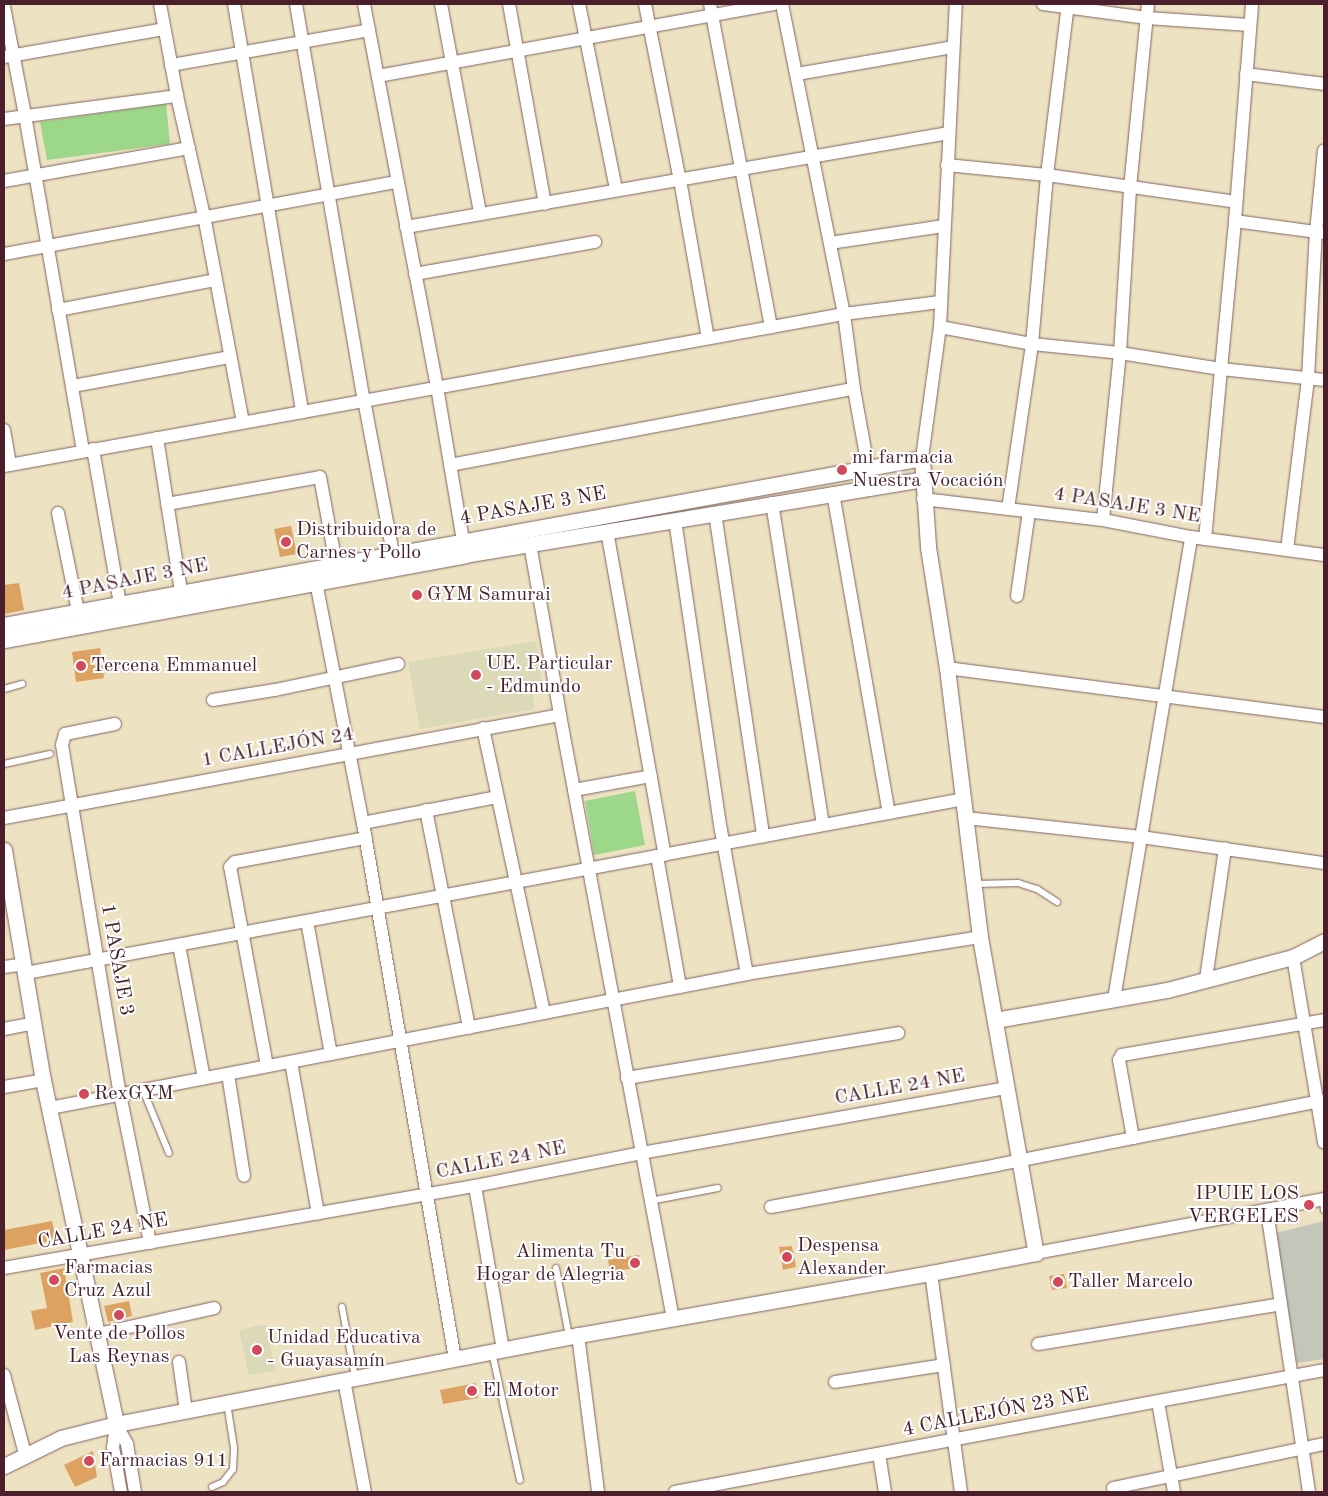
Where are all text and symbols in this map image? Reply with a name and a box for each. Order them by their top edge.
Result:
place label: mi farmacia Nuestra Vocación [852,446,1004,493]
marker: mi farmacia Nuestra Vocación [836,464,848,476]
street label: 4 PASAJE 3 NE [458,482,608,532]
street label: 4 PASAJE 3 NE [1052,483,1202,529]
place label: Distribuidora de Carnes y Pollo [296,518,436,565]
marker: Distribuidora de Carnes y Pollo [280,536,292,548]
street label: 4 PASAJE 3 NE [60,554,210,606]
place label: GYM Samurai [427,583,551,607]
marker: GYM Samurai [411,589,423,601]
place label: UE. Particular - Edmundo [486,652,613,699]
place label: Tercena Emmanuel [91,654,257,678]
marker: Tercena Emmanuel [75,660,87,672]
marker: UE. Particular - Edmundo [470,669,482,681]
street label: 1 CALLEJÓN 24 [200,723,356,773]
street label: 1 PASAJE 3 [94,902,138,1018]
street label: CALLE 24 NE [833,1065,967,1111]
place label: RexGYM [94,1082,174,1106]
marker: RexGYM [78,1088,90,1100]
street label: CALLE 24 NE [434,1137,568,1185]
place label: IPUIE LOS VERGELES [1188,1182,1299,1229]
marker: IPUIE LOS VERGELES [1303,1199,1315,1211]
street label: CALLE 24 NE [36,1209,170,1255]
place label: Despensa Alexander [797,1234,886,1281]
place label: Alimenta Tu Hogar de Alegria [475,1240,625,1287]
marker: Despensa Alexander [781,1251,793,1263]
place label: Farmacias Cruz Azul [64,1256,153,1303]
marker: Alimenta Tu Hogar de Alegria [629,1257,641,1269]
place label: Taller Marcelo [1068,1270,1193,1294]
marker: Farmacias Cruz Azul [48,1274,60,1286]
marker: Taller Marcelo [1052,1276,1064,1288]
marker: Vente de Pollos Las Reynas [113,1309,125,1321]
place label: Vente de Pollos Las Reynas [53,1323,185,1370]
place label: Unidad Educativa - Guayasamín [267,1326,421,1373]
marker: Unidad Educativa - Guayasamín [251,1344,263,1356]
place label: El Motor [482,1379,559,1403]
street label: 4 CALLEJÓN 23 NE [901,1383,1091,1443]
marker: El Motor [466,1385,478,1397]
place label: Farmacias 911 [99,1449,228,1473]
marker: Farmacias 911 [83,1455,95,1467]

